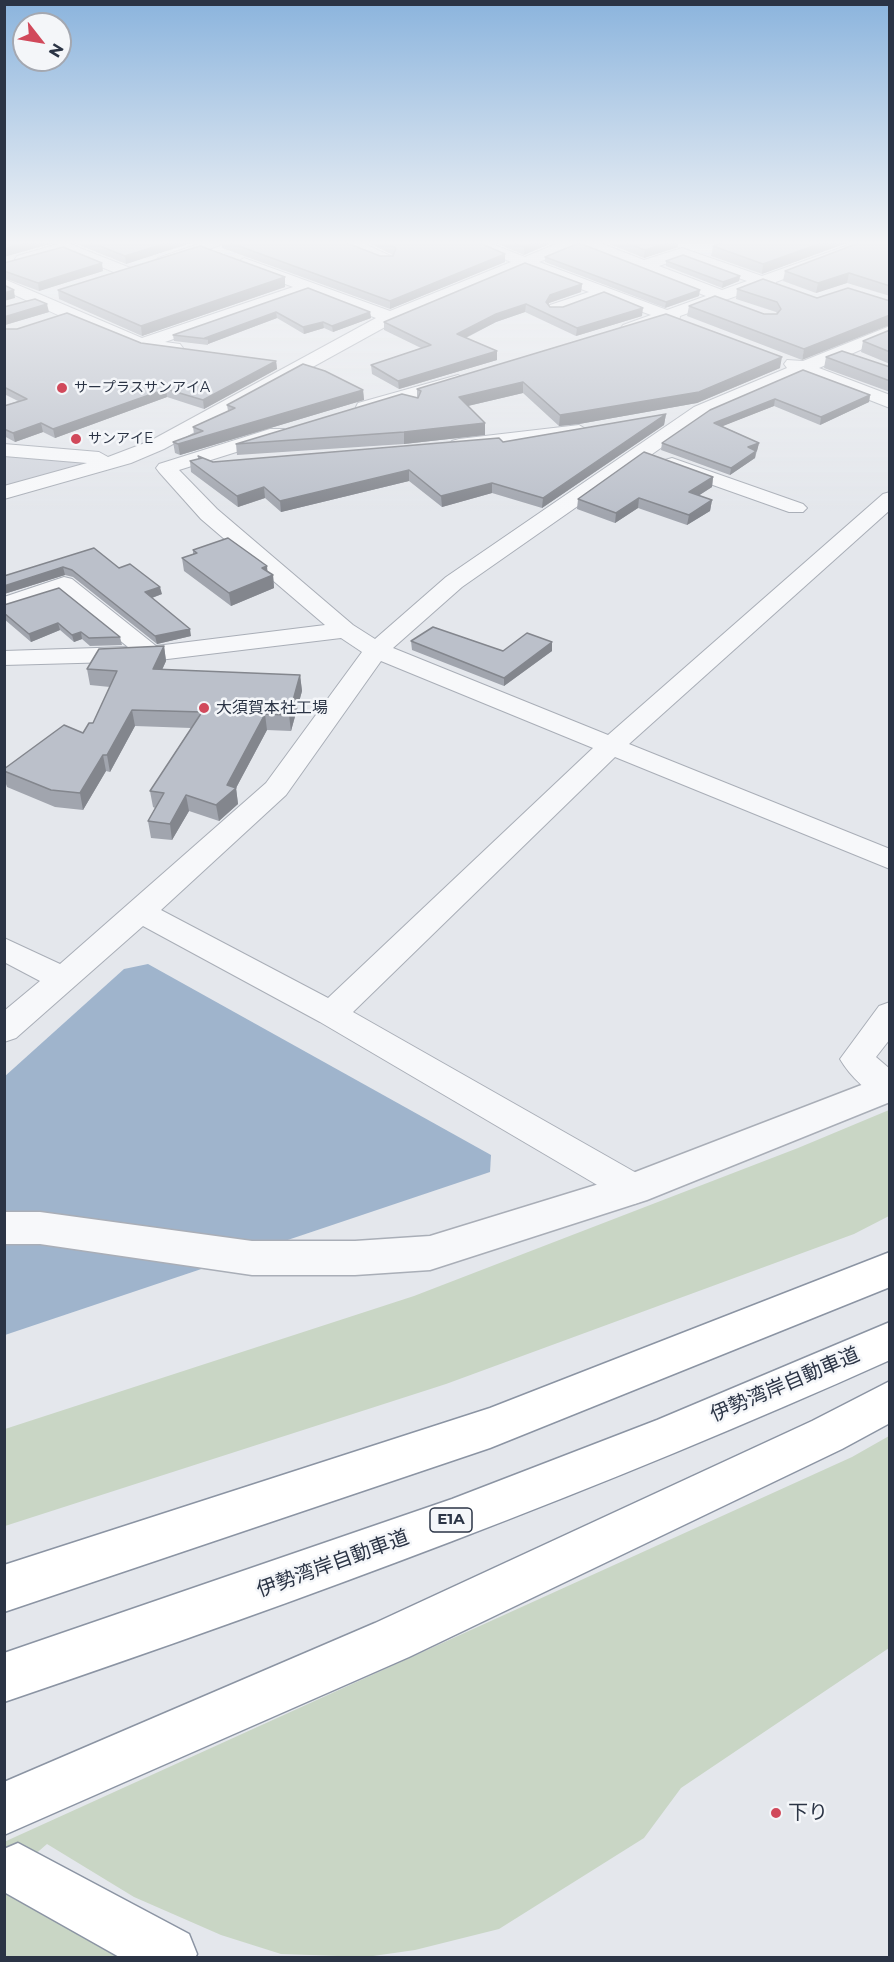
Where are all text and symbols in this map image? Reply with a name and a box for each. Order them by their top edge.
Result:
north arrow [12,12,72,72]
text: N [45,40,68,61]
place label: サープラスサンアイA [74,380,210,396]
marker: サープラスサンアイA [55,381,69,395]
place label: サンアイE [88,431,153,447]
marker: サンアイE [69,432,83,446]
place label: 大須賀本社工場 [216,698,328,718]
marker: 大須賀本社工場 [197,701,211,715]
street label: 伊勢湾岸自動車道 [707,1343,863,1427]
road number: E1A [430,1508,472,1532]
street label: 伊勢湾岸自動車道 [254,1525,412,1603]
place label: 下り [788,1801,828,1825]
marker: 下り [769,1806,783,1820]

